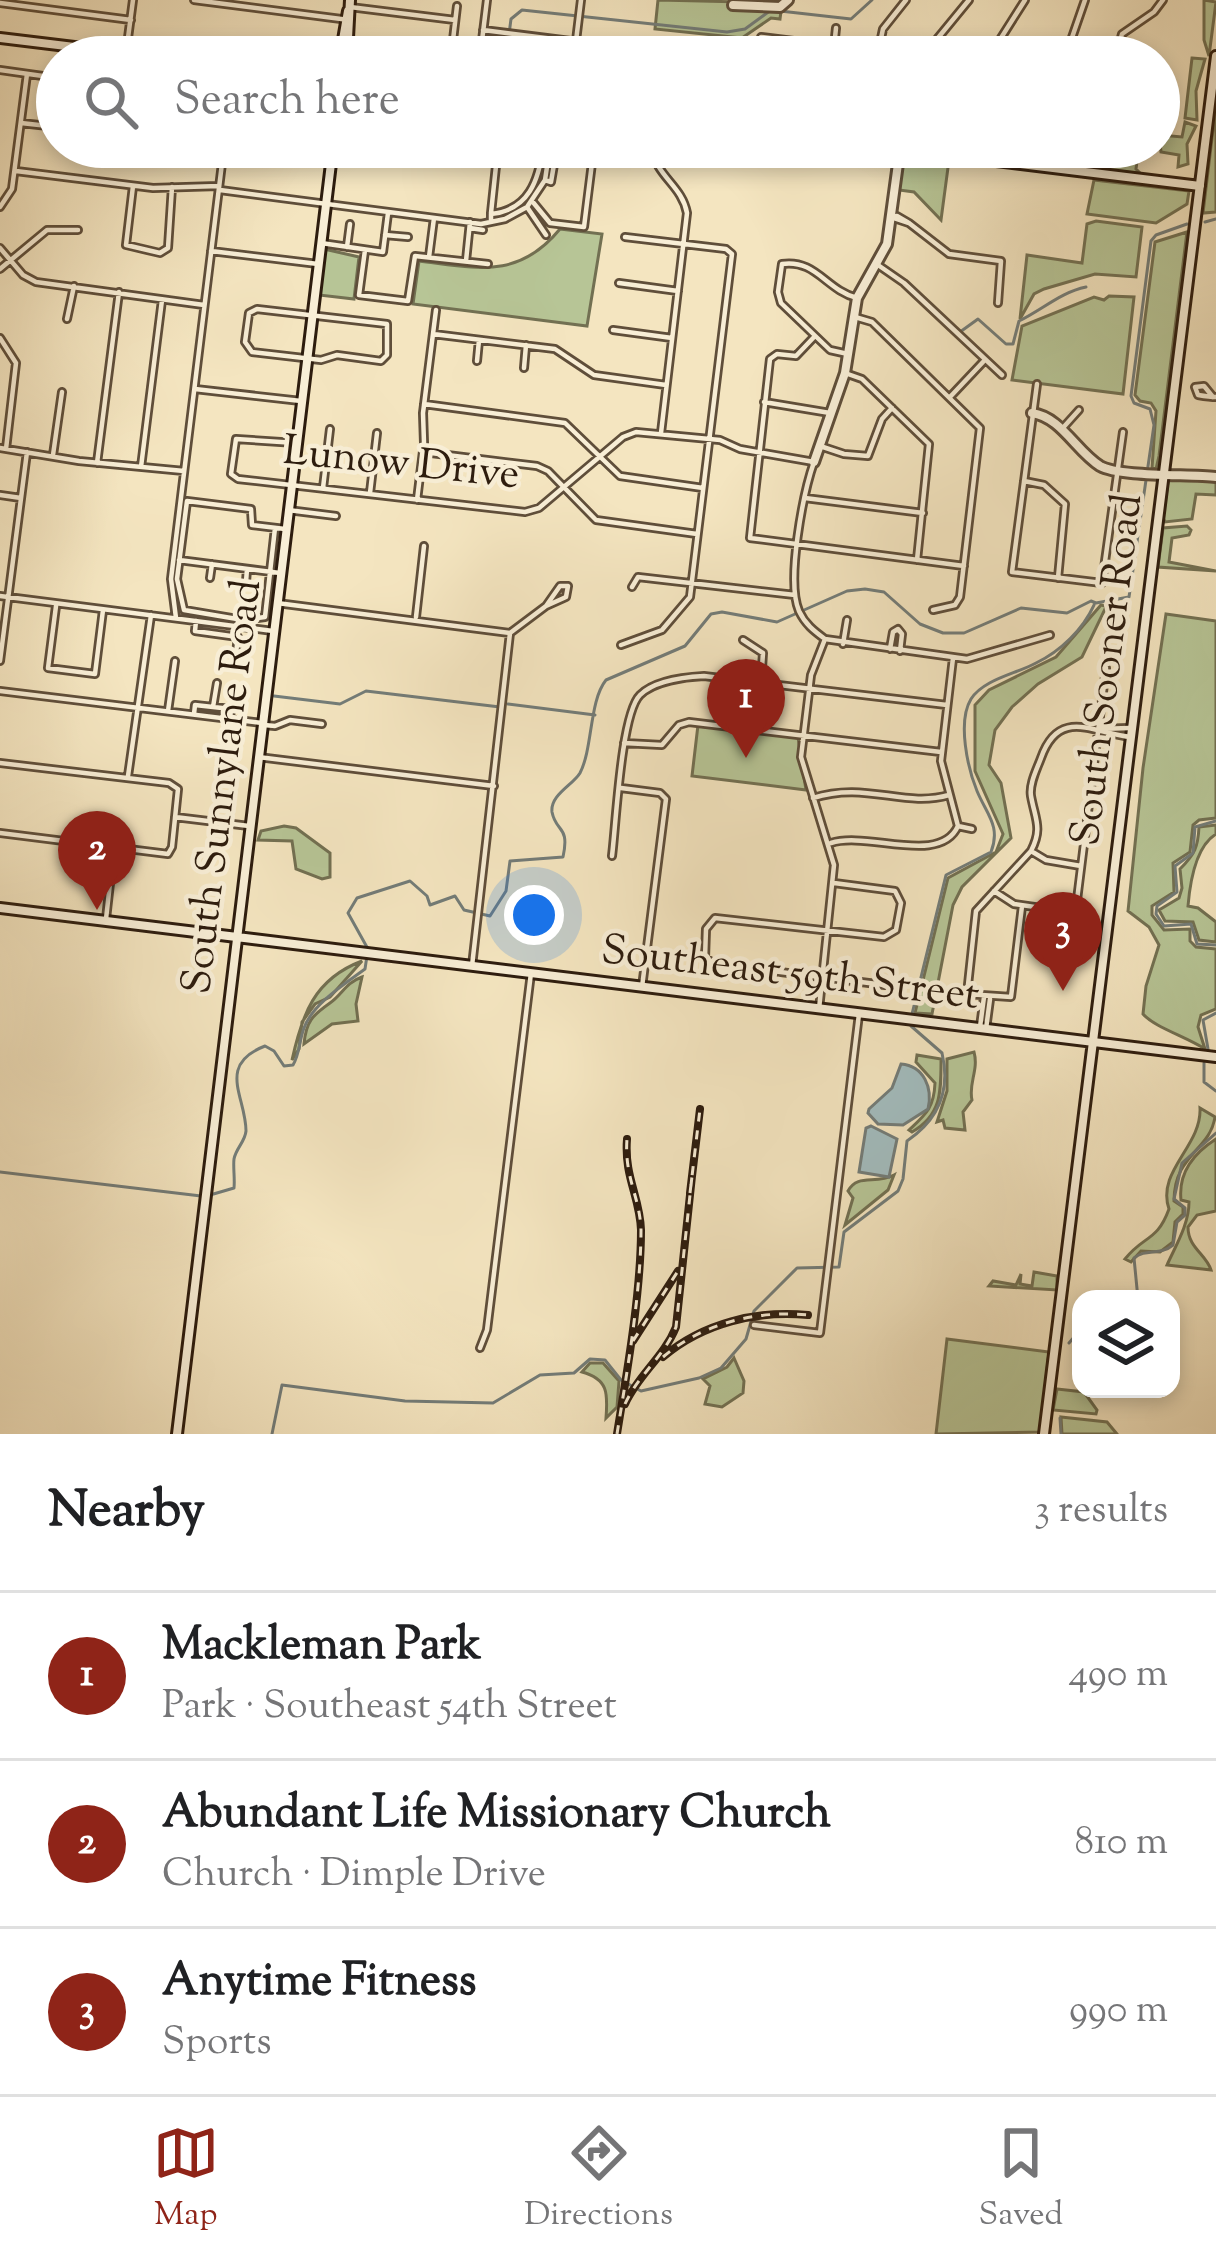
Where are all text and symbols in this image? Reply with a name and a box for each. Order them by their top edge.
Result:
search box [36,36,1180,168]
icon: search [78,69,144,135]
text: Search here [174,70,400,135]
street label: Lunow Drive [280,423,522,507]
street label: South Sooner Road [1058,491,1160,849]
street label: South Sunnylane Road [169,576,279,998]
pin: 1 [707,659,785,758]
pin: 2 [58,811,136,910]
your location [504,885,564,945]
pin: 3 [1024,892,1102,991]
street label: Southeast 59th Street [597,922,983,1028]
map controls [1072,1290,1180,1398]
button: layers [1072,1290,1180,1398]
text: Nearby [48,1476,205,1549]
text: 3 results [1034,1484,1168,1540]
text: Mackleman Park [162,1615,481,1680]
text: 1 [80,1648,94,1704]
text: 490 m [1069,1648,1168,1704]
text: Park · Southeast 54th Street [162,1680,617,1736]
text: Abundant Life Missionary Church [162,1783,831,1848]
text: 2 [78,1816,96,1872]
text: 810 m [1074,1816,1168,1872]
text: Church · Dimple Drive [162,1848,546,1904]
text: Anytime Fitness [162,1951,476,2016]
text: 3 [79,1984,95,2040]
text: 990 m [1069,1984,1168,2040]
text: Sports [162,2016,272,2072]
tab: Map [153,2120,219,2240]
tab: Directions [524,2120,673,2240]
tab: Saved [979,2120,1063,2240]

